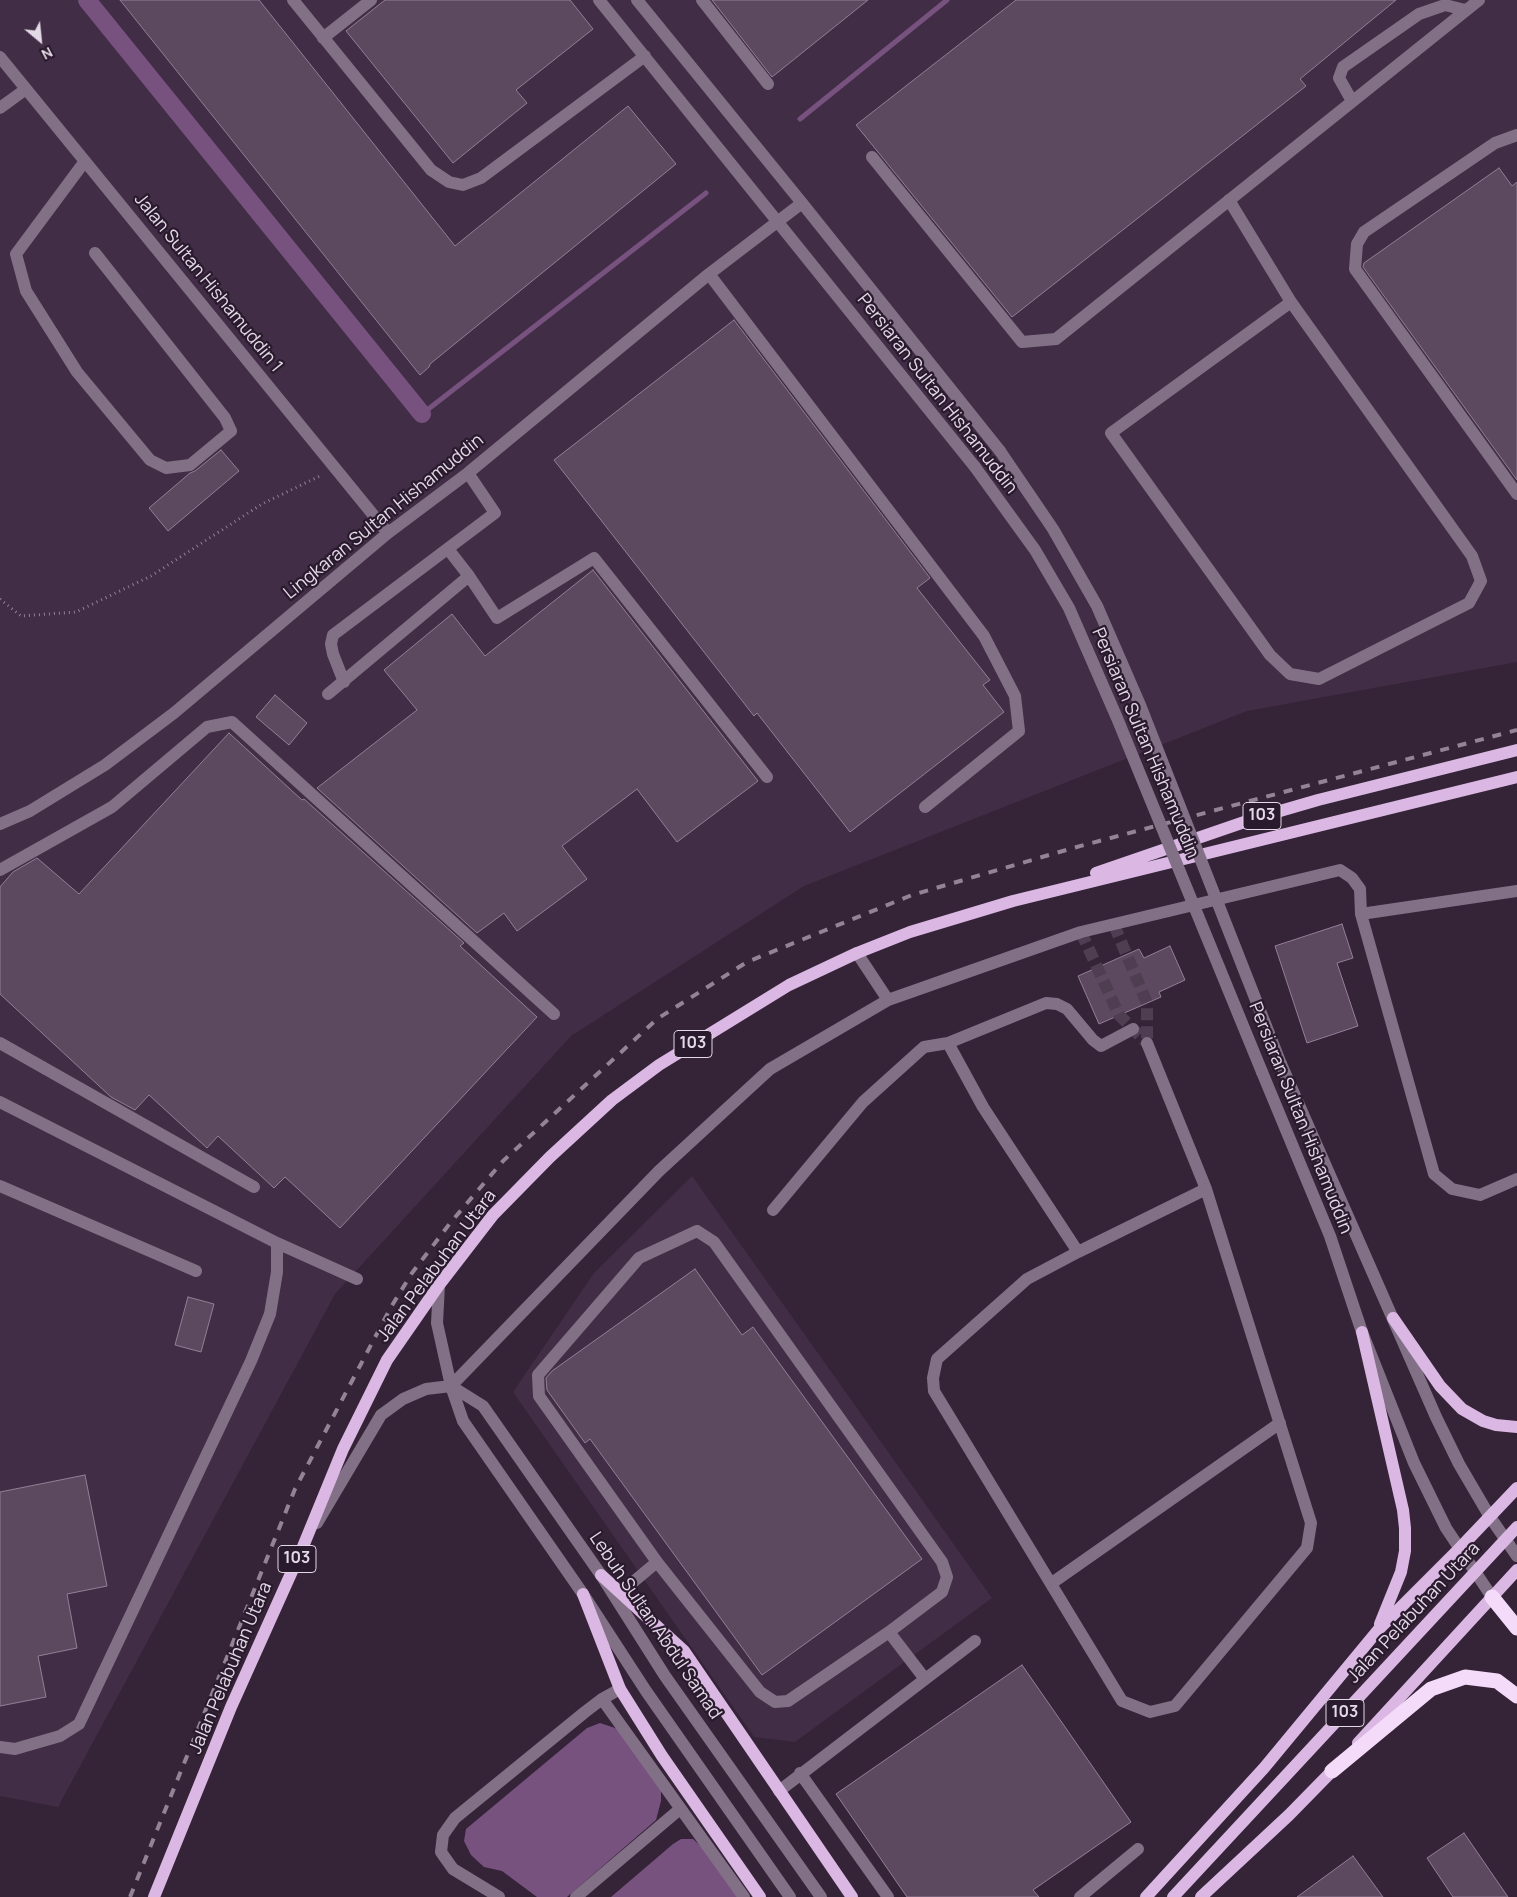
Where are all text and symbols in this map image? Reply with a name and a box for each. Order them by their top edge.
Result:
north arrow [15,15,65,65]
text: N [38,43,56,64]
street label: Jalan Sultan Hishamuddin 1 [129,189,287,377]
street label: Persiaran Sultan Hishamuddin [852,290,1022,498]
street label: Lingkaran Sultan Hishamuddin [280,430,488,604]
street label: Persiaran Sultan Hishamuddin [1087,625,1203,861]
road number: 103 [1243,802,1281,829]
street label: Persiaran Sultan Hishamuddin [1244,999,1356,1237]
road number: 103 [674,1030,712,1058]
street label: Jalan Pelabuhan Utara [373,1186,501,1346]
street label: Lebuh Sultan Abdul Samad [584,1528,726,1724]
street label: Jalan Pelabuhan Utara [1343,1538,1485,1688]
road number: 103 [278,1546,316,1572]
street label: Jalan Pelabuhan Utara [185,1579,277,1757]
road number: 103 [1326,1700,1364,1726]

